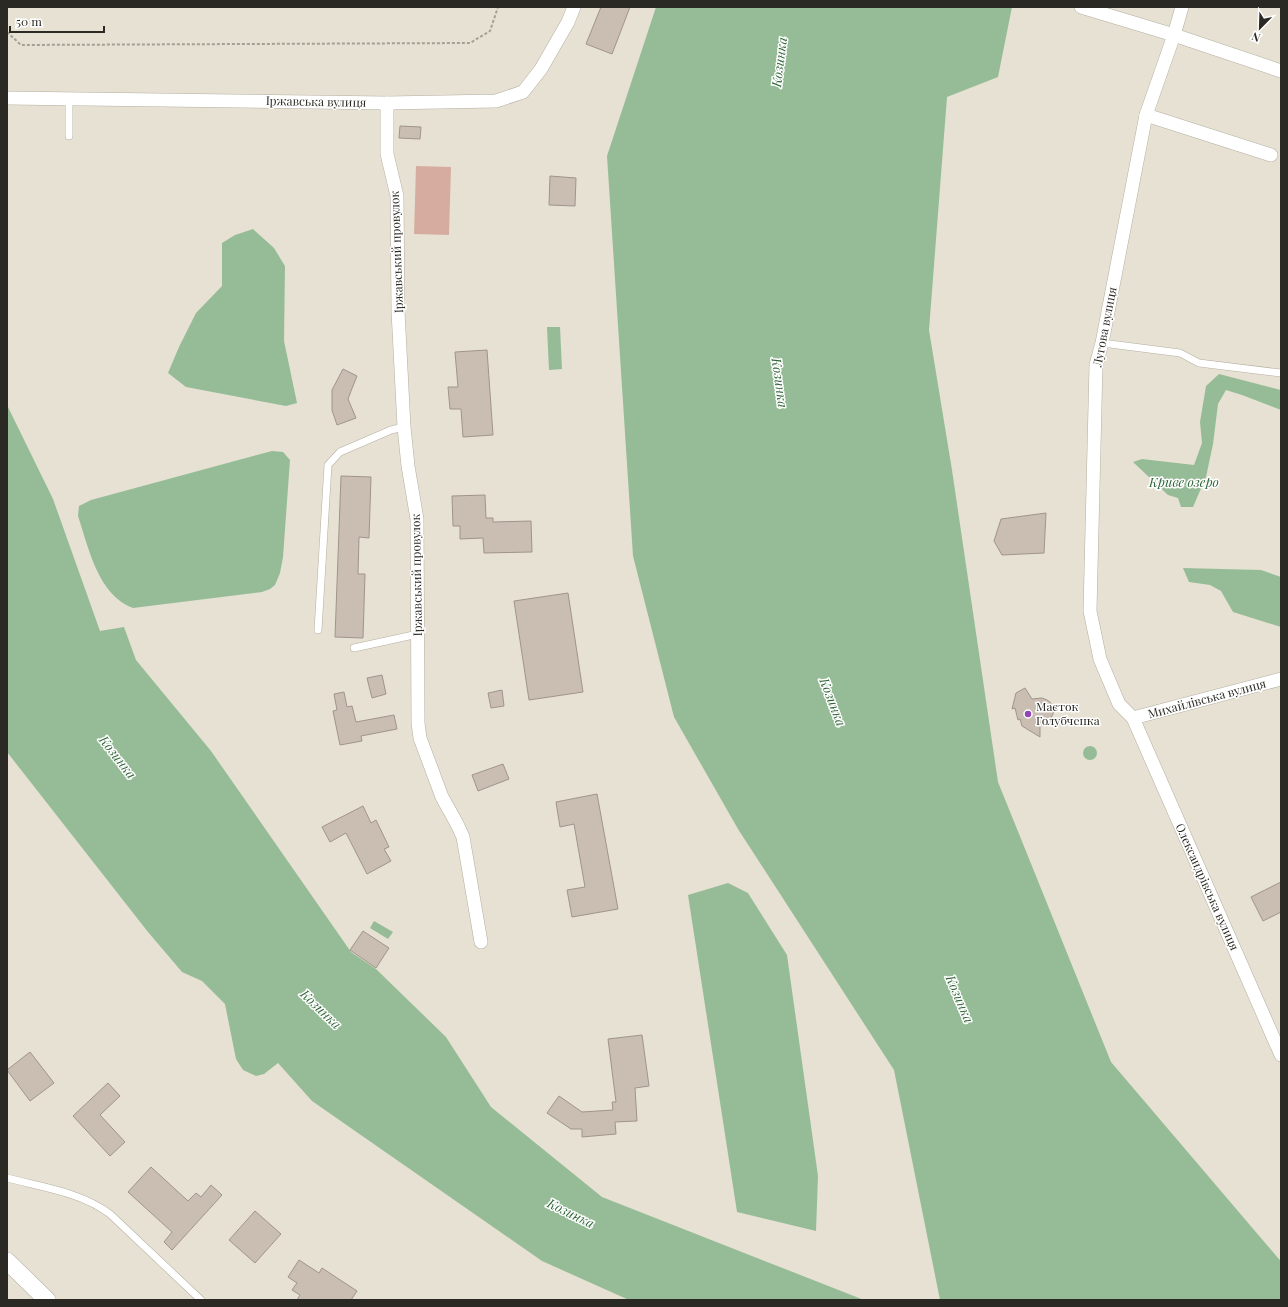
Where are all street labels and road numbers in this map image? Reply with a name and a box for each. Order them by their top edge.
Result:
street label: Іржавська вулиця [266,92,367,110]
street label: Іржавський провулок [386,190,406,314]
street label: Лугова вулиця [1088,285,1120,369]
street label: Іржавський провулок [407,513,425,636]
street label: Михайлівська вулиця [1146,674,1268,722]
street label: Олександрівська вулиця [1173,820,1243,953]

